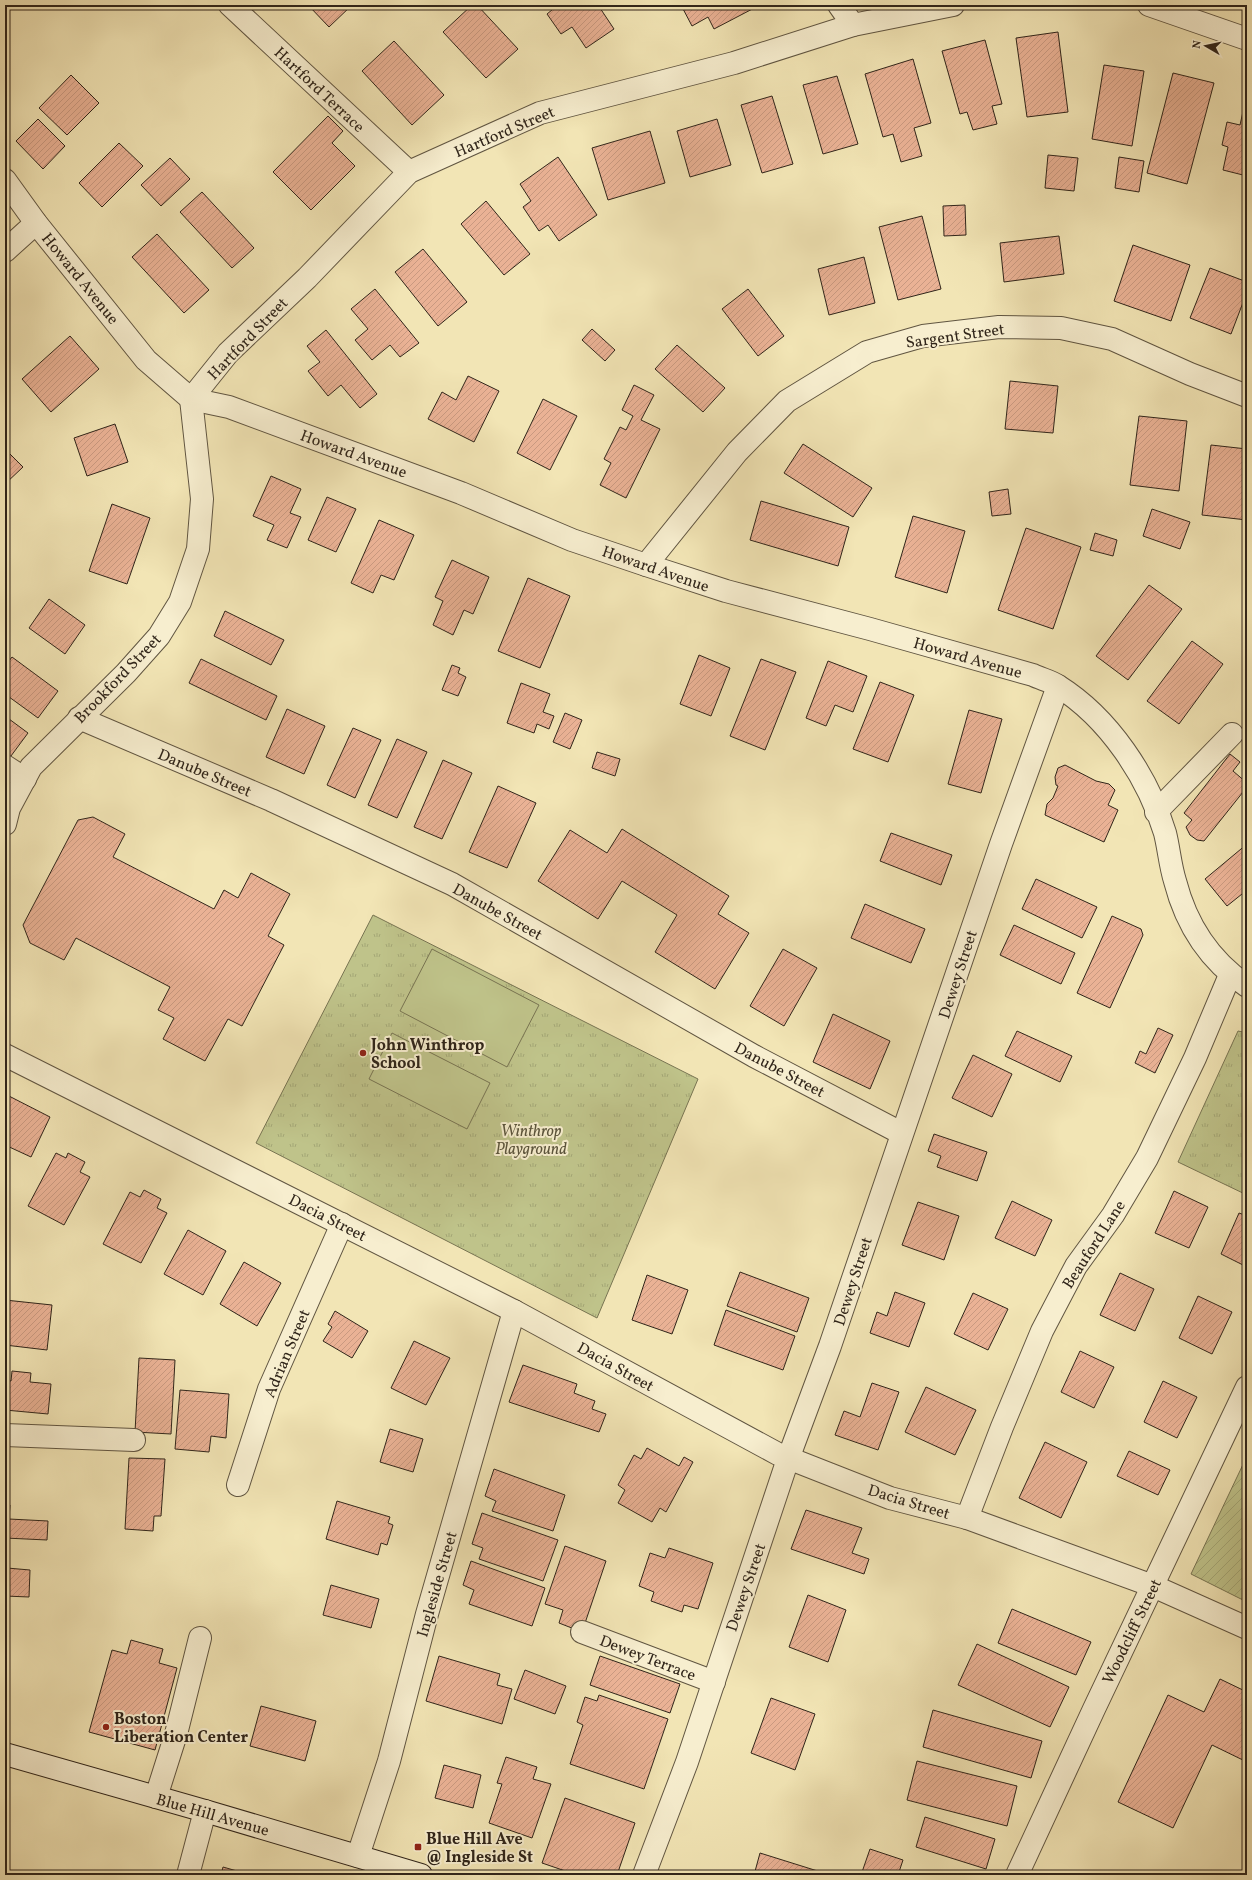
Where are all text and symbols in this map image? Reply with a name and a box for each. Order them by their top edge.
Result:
north arrow [1186,26,1226,66]
text: N [1190,40,1206,50]
street label: Hartford Terrace [268,43,369,138]
street label: Hartford Street [451,102,559,164]
street label: Howard Avenue [36,229,123,330]
street label: Hartford Street [203,293,294,386]
street label: Sargent Street [904,319,1006,355]
street label: Howard Avenue [297,425,410,484]
street label: Howard Avenue [599,541,712,599]
street label: Brookford Street [70,629,167,729]
street label: Howard Avenue [911,633,1024,685]
street label: Danube Street [154,744,255,804]
street label: Danube Street [448,879,546,947]
street label: Dewey Street [934,927,984,1022]
place label: John Winthrop School [370,1035,484,1075]
street label: Danube Street [730,1038,829,1104]
marker: John Winthrop School [358,1048,368,1058]
park label: Winthrop Playground [495,1121,567,1161]
street label: Dacia Street [284,1190,370,1248]
street label: Beauford Lane [1058,1197,1132,1294]
street label: Dewey Street [829,1234,879,1329]
street label: Adrian Street [259,1306,317,1401]
street label: Dacia Street [573,1338,658,1398]
street label: Dacia Street [865,1480,953,1526]
street label: Ingleside Street [412,1529,464,1640]
street label: Dewey Street [722,1540,772,1635]
street label: Woodcliff Street [1098,1575,1168,1688]
street label: Dewey Terrace [596,1630,699,1687]
place label: Boston Liberation Center [114,1709,248,1749]
marker: Boston Liberation Center [101,1722,111,1732]
street label: Blue Hill Avenue [153,1789,271,1843]
place label: Blue Hill Ave @ Ingleside St [426,1829,533,1869]
marker: Blue Hill Ave @ Ingleside St [413,1842,423,1852]

